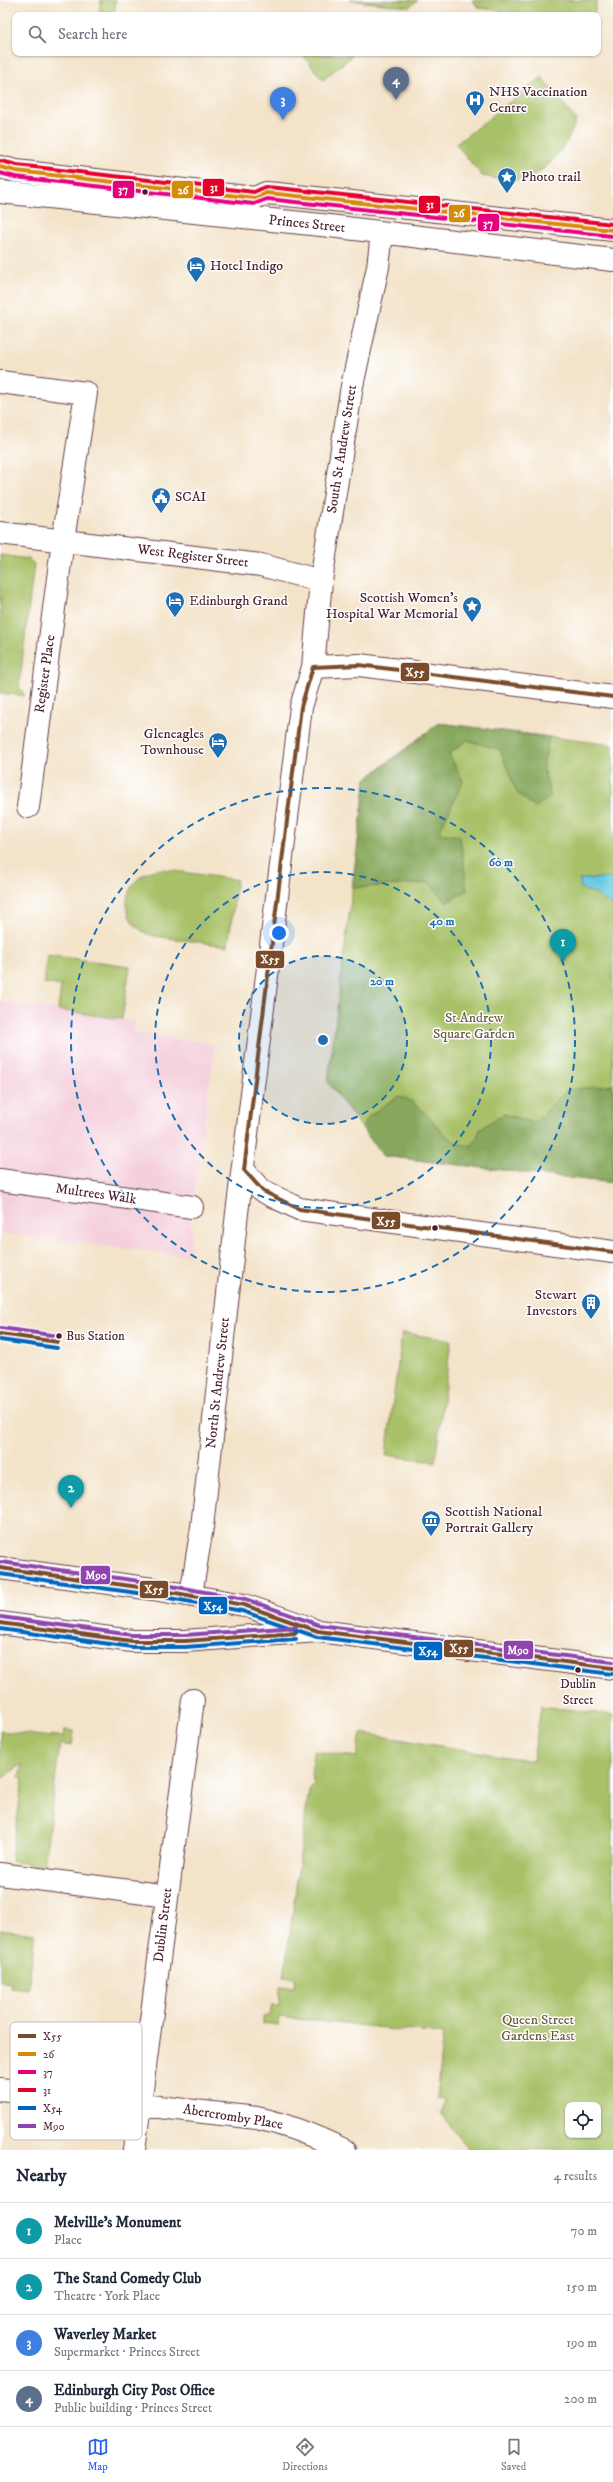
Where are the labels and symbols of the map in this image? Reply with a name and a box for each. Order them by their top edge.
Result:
pin: 4 [383,67,409,100]
place label: NHS Vaccination Centre [489,83,588,117]
pin: 3 [270,87,296,120]
hospital icon: NHS Vaccination Centre [464,89,486,117]
place icon: Photo trail [496,166,518,194]
place label: Photo trail [521,168,582,186]
line badge: 31 [202,178,225,197]
line badge: 37 [112,180,135,199]
line badge: 26 [171,180,194,199]
text: 31 [210,181,218,195]
text: 37 [118,183,128,197]
text: 26 [177,184,190,198]
unlabelled marker [140,187,150,197]
line badge: 31 [418,195,441,214]
text: 31 [426,198,434,212]
line badge: 26 [448,204,471,223]
text: 26 [453,207,466,221]
street label: Princes Street [268,211,347,237]
line badge: 37 [477,213,500,232]
text: 37 [483,217,493,231]
hotel icon: Hotel Indigo [185,255,207,283]
place label: Hotel Indigo [210,257,283,275]
street label: South St Andrew Street [323,383,361,515]
public building icon: SCAI [150,486,172,514]
place label: SCAI [175,488,207,506]
street label: West Register Street [135,540,250,572]
place label: Scottish Women's Hospital War Memorial [326,589,459,623]
hotel icon: Edinburgh Grand [164,590,186,618]
place label: Edinburgh Grand [189,592,288,610]
place icon: Scottish Women's Hospital War Memorial [461,595,483,623]
street label: Register Place [31,634,59,714]
line badge: X55 [400,662,430,682]
text: X55 [406,666,425,680]
place label: Gleneagles Townhouse [141,725,204,759]
hotel icon: Gleneagles Townhouse [207,731,229,759]
text: 60 m [489,855,513,870]
text: 40 m [429,914,454,929]
your location [269,923,289,943]
pin: 1 [550,929,576,962]
line badge: X55 [255,950,285,969]
text: X55 [261,953,280,967]
text: 20 m [370,974,394,989]
park label: St Andrew Square Garden [433,1009,516,1043]
centre of rings [316,1033,330,1047]
street label: Multrees Walk [54,1179,138,1209]
line badge: X55 [371,1211,401,1230]
text: X55 [377,1215,396,1229]
unlabelled marker [430,1223,440,1233]
place label: Stewart Investors [526,1286,578,1320]
building icon: Stewart Investors [580,1292,602,1320]
street label: North St Andrew Street [202,1316,234,1450]
place label: Bus Station [66,1328,125,1344]
marker: Bus Station [54,1331,64,1341]
pin: 2 [58,1475,84,1508]
place label: Scottish National Portrait Gallery [445,1503,543,1537]
museum icon: Scottish National Portrait Gallery [420,1509,442,1537]
line badge: M90 [80,1565,111,1585]
text: M90 [85,1569,107,1583]
line badge: X55 [139,1580,169,1599]
text: X55 [145,1583,164,1597]
line badge: X54 [198,1596,228,1615]
text: X54 [203,1600,223,1614]
line badge: X55 [443,1639,474,1658]
line badge: M90 [503,1640,534,1660]
line badge: X54 [413,1641,443,1661]
text: X55 [450,1642,469,1656]
text: M90 [507,1644,529,1658]
text: X54 [418,1645,438,1659]
marker: Dublin Street [573,1665,583,1675]
place label: Dublin Street [560,1676,596,1708]
street label: Dublin Street [150,1886,177,1963]
park label: Queen Street Gardens East [501,2011,575,2045]
legend [10,2022,142,2140]
text: X55 [43,2030,62,2044]
text: 26 [43,2048,55,2062]
text: 37 [43,2066,53,2080]
text: 31 [43,2084,51,2098]
street label: Abercromby Place [182,2100,285,2134]
text: X54 [43,2102,63,2116]
text: M90 [43,2120,65,2134]

